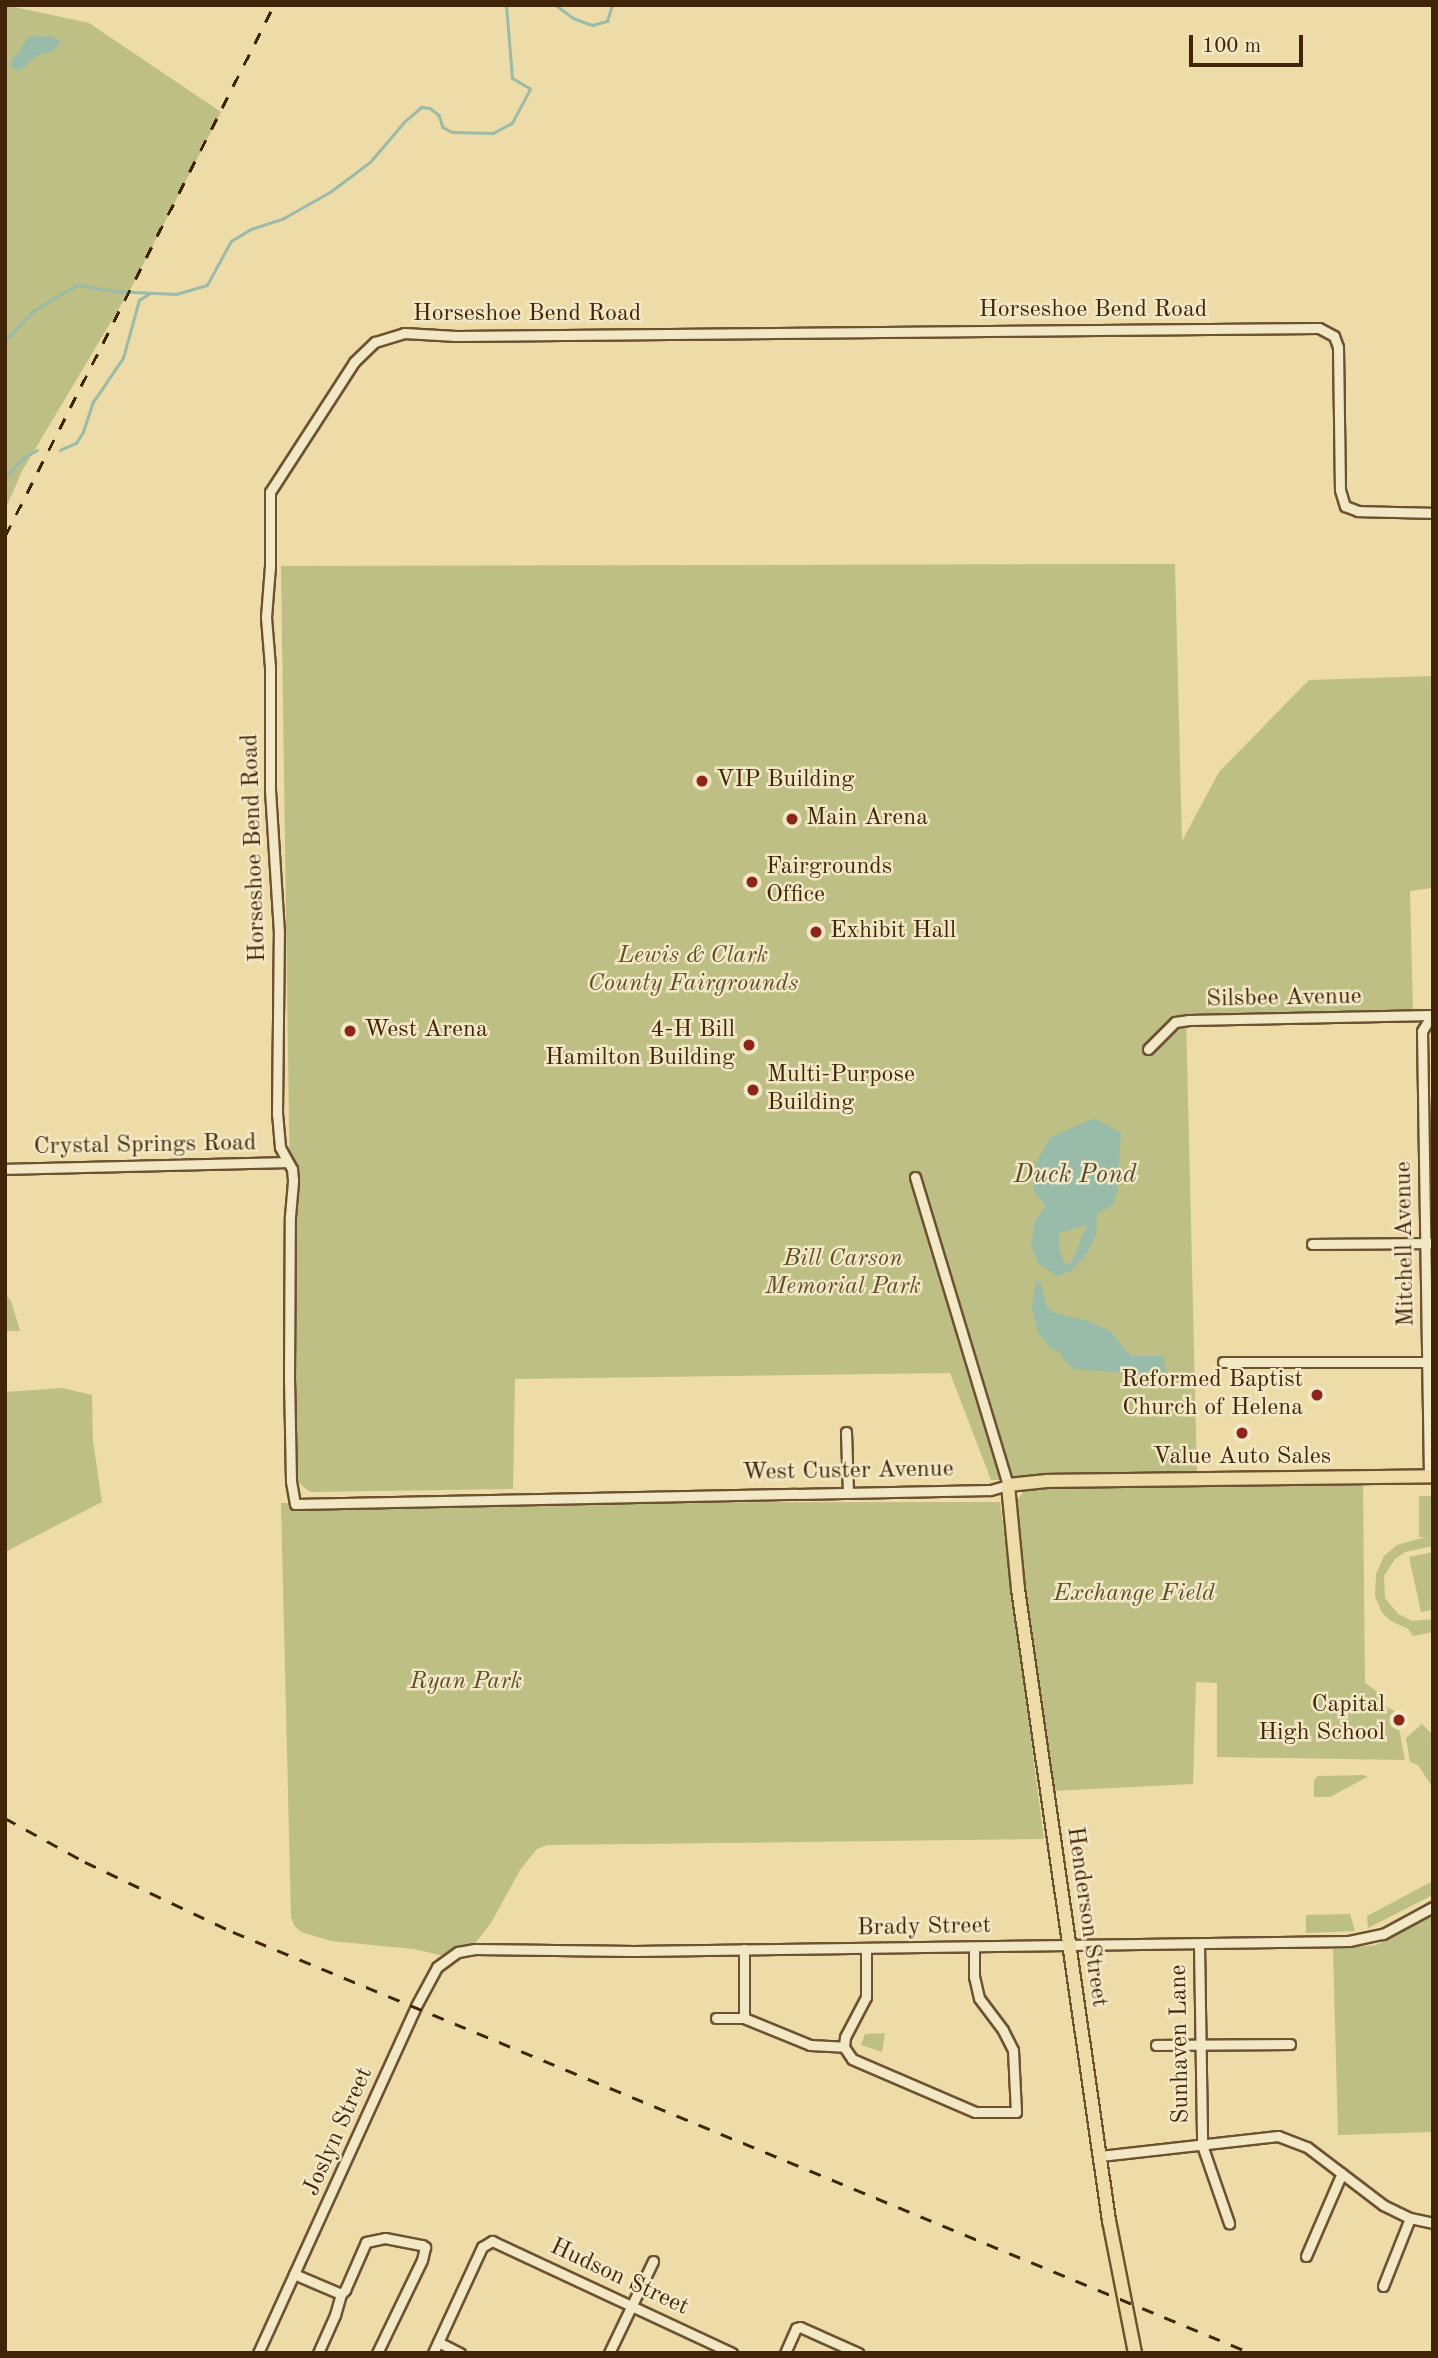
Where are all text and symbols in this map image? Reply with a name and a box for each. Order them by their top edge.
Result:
scale bar [1193,21,1307,65]
text: 100 m [1202,36,1261,57]
street label: Horseshoe Bend Road [979,297,1207,325]
street label: Horseshoe Bend Road [413,301,641,329]
street label: Horseshoe Bend Road [237,733,273,963]
place label: VIP Building [716,767,854,795]
marker: VIP Building [694,773,710,789]
place label: Main Arena [806,805,928,833]
marker: Main Arena [784,811,800,827]
place label: Fairgrounds Office [766,854,892,910]
marker: Fairgrounds Office [744,874,760,890]
place label: Exhibit Hall [830,918,956,946]
marker: Exhibit Hall [808,924,824,940]
park label: Lewis & Clark County Fairgrounds [588,943,798,999]
street label: Silsbee Avenue [1206,983,1362,1015]
place label: West Arena [364,1017,488,1045]
place label: 4-H Bill Hamilton Building [545,1017,735,1073]
marker: West Arena [342,1023,358,1039]
marker: 4-H Bill Hamilton Building [741,1037,757,1053]
place label: Multi-Purpose Building [767,1062,915,1118]
marker: Multi-Purpose Building [745,1082,761,1098]
street label: Crystal Springs Road [33,1130,257,1162]
water label: Duck Pond [1013,1160,1137,1192]
street label: Mitchell Avenue [1390,1161,1422,1327]
park label: Bill Carson Memorial Park [765,1246,921,1302]
place label: Reformed Baptist Church of Helena [1121,1367,1303,1423]
marker: Reformed Baptist Church of Helena [1309,1387,1325,1403]
marker: Value Auto Sales [1234,1425,1250,1441]
place label: Value Auto Sales [1153,1444,1331,1472]
street label: West Custer Avenue [742,1456,954,1488]
park label: Exchange Field [1053,1581,1215,1609]
park label: Ryan Park [410,1669,522,1697]
place label: Capital High School [1258,1692,1385,1748]
marker: Capital High School [1391,1712,1407,1728]
street label: Henderson Street [1059,1825,1113,2009]
street label: Brady Street [857,1912,991,1944]
street label: Sunhaven Lane [1165,1964,1197,2124]
street label: Joslyn Street [298,2063,380,2201]
street label: Hudson Street [545,2233,693,2323]

